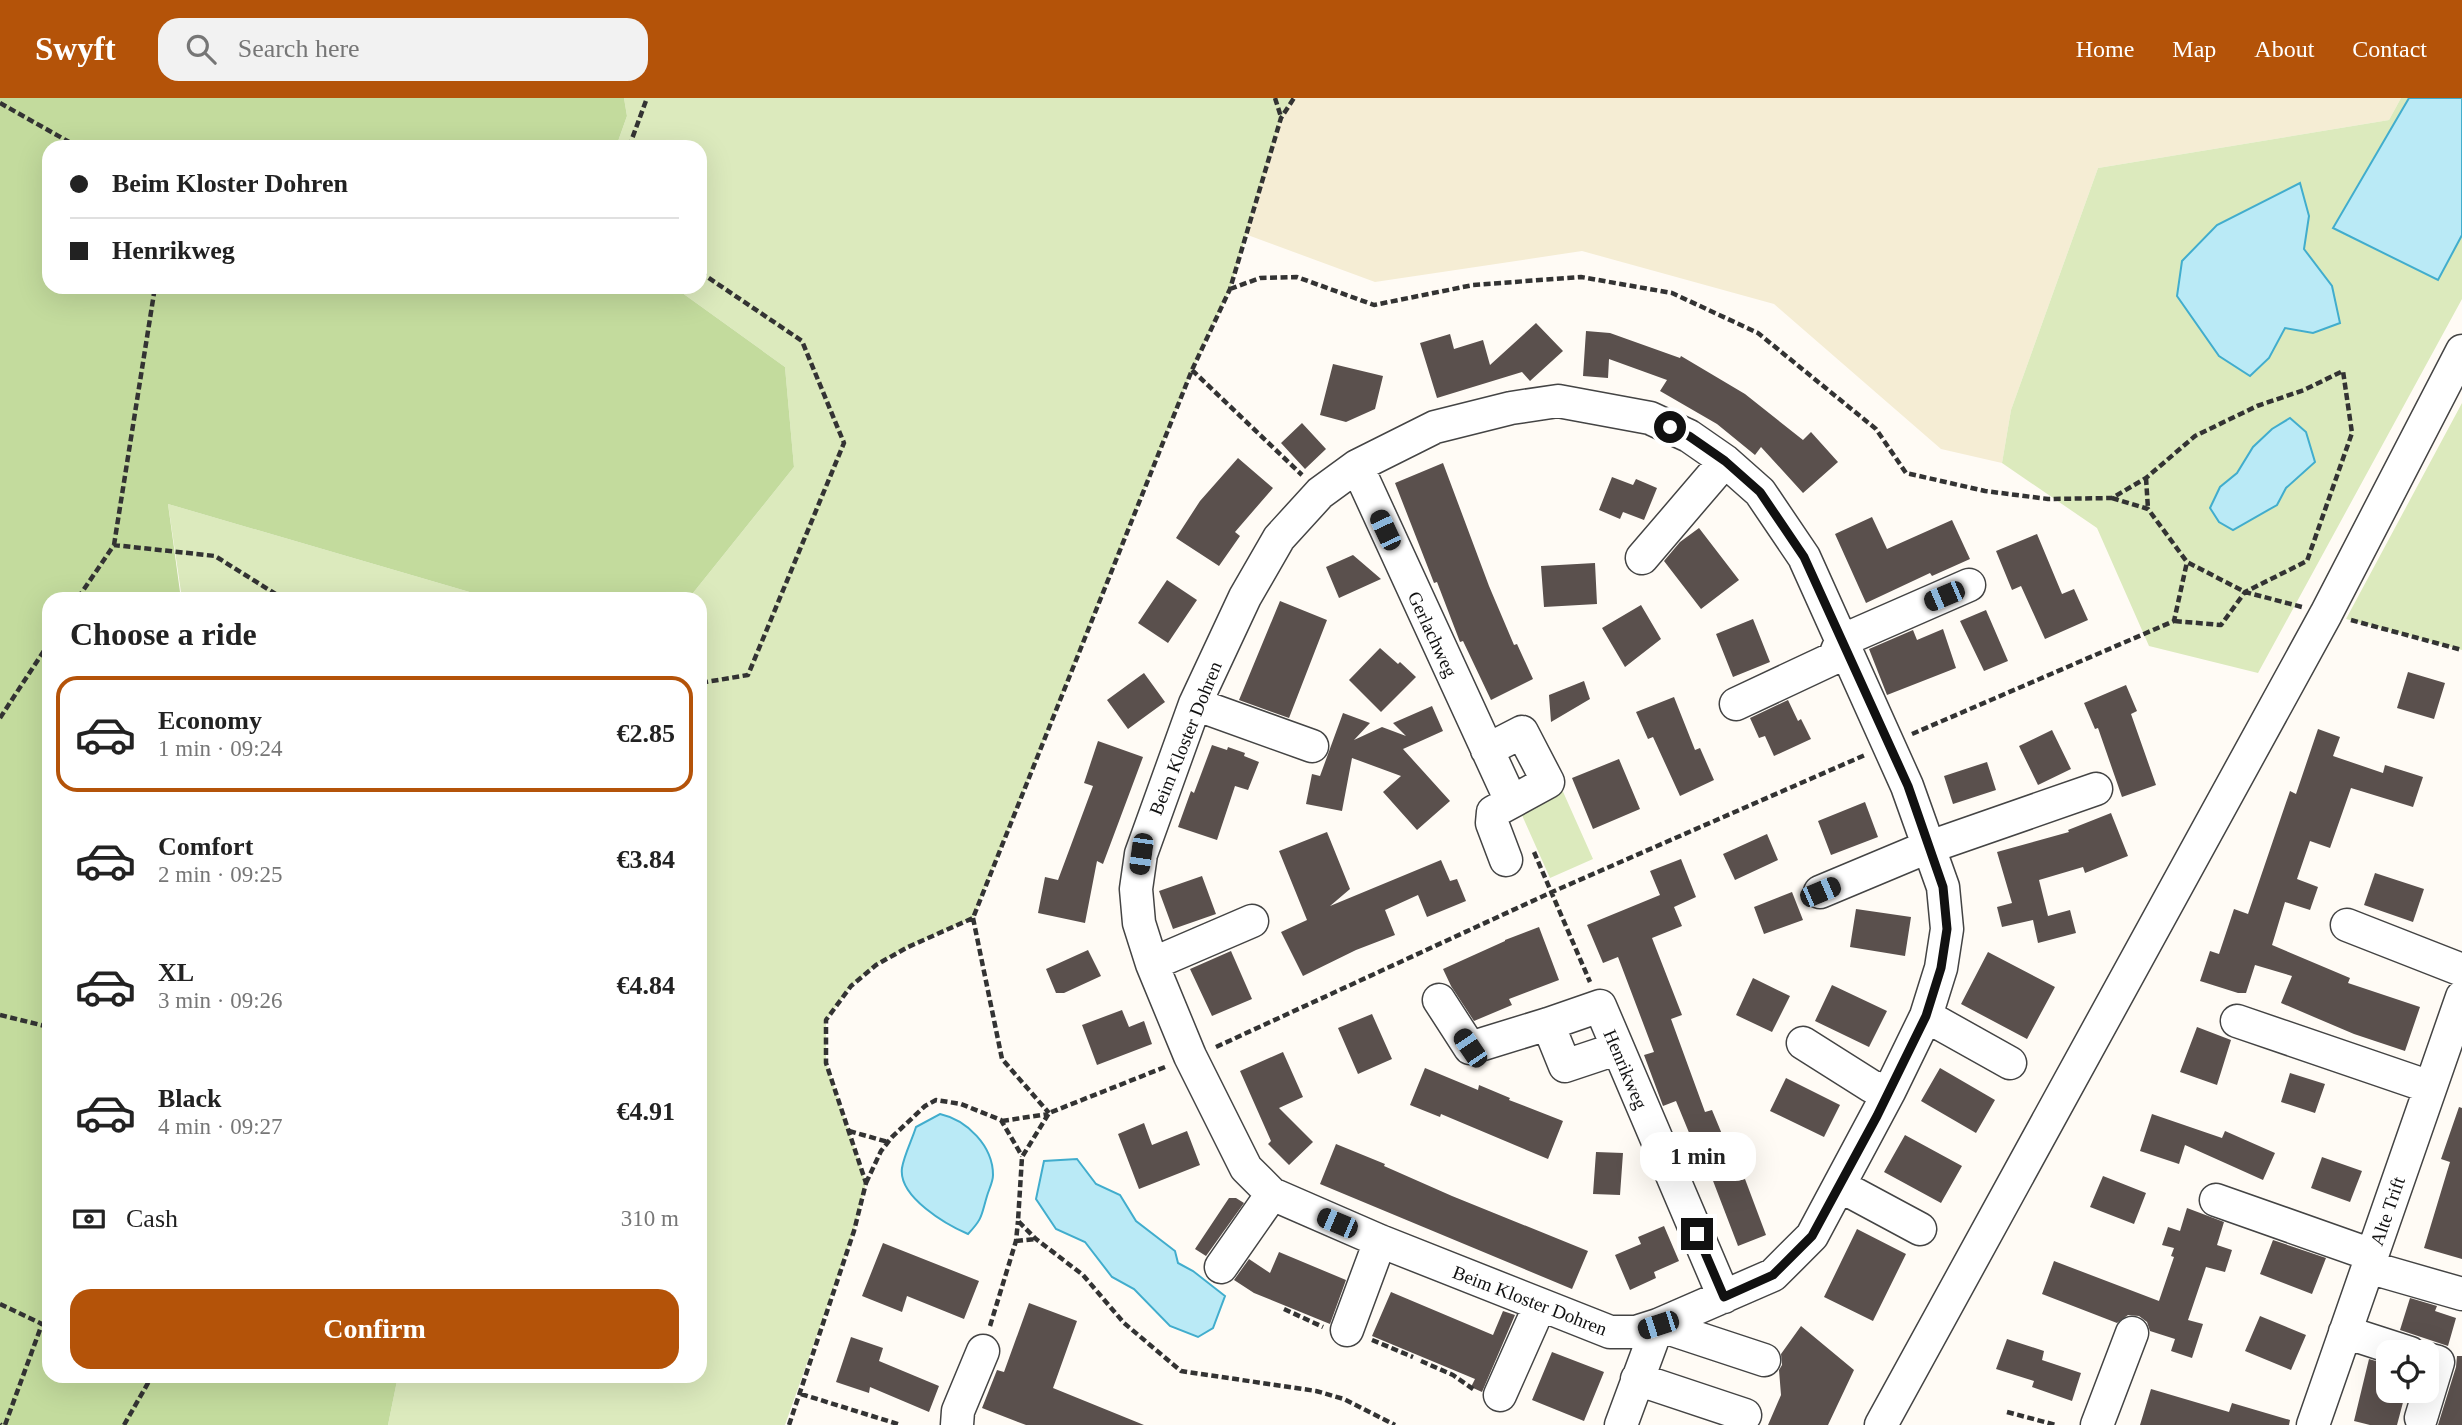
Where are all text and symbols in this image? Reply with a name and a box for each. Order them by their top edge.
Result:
search box [158,18,648,81]
icon: search [182,30,220,68]
text: Swyft [35,31,116,67]
text: Search here [238,34,360,63]
text: Home [2076,36,2134,62]
text: Map [2172,36,2216,62]
text: About [2254,36,2314,62]
text: Contact [2352,36,2427,62]
text: Beim Kloster Dohren [112,169,348,198]
text: Henrikweg [112,236,235,265]
route start [1654,411,1686,443]
car [1367,507,1404,553]
car [1921,578,1968,614]
street label: Gerlachweg [1404,588,1462,681]
text: Choose a ride [70,616,257,652]
street label: Beim Kloster Dohren [1145,658,1226,818]
icon: car [74,703,137,766]
text: Economy [158,706,262,735]
text: €2.85 [617,719,675,748]
text: 1 min · 09:24 [158,736,283,761]
icon: car [74,829,137,892]
text: Comfort [158,832,253,861]
car [1128,832,1155,876]
text: €3.84 [617,845,675,874]
text: 2 min · 09:25 [158,862,283,887]
car [1797,874,1844,910]
icon: car [74,955,137,1018]
text: XL [158,958,194,987]
text: €4.84 [617,971,675,1000]
text: 3 min · 09:26 [158,988,283,1013]
car [1450,1025,1491,1071]
street label: Henrikweg [1599,1026,1652,1113]
icon: car [74,1081,137,1144]
text: Black [158,1084,222,1113]
text: €4.91 [617,1097,675,1126]
text: 4 min · 09:27 [158,1114,283,1139]
callout: 1 min [1639,1132,1755,1182]
text: 1 min [1670,1144,1726,1169]
street label: Alte Trift [2366,1173,2409,1248]
icon: cash [70,1200,108,1238]
text: Cash [126,1204,178,1233]
car [1314,1205,1361,1241]
text: 310 m [621,1206,679,1231]
route end [1681,1218,1713,1250]
street label: Beim Kloster Dohren [1450,1261,1610,1340]
button: Confirm [70,1289,679,1369]
car [1635,1309,1682,1341]
map controls [2376,1340,2439,1403]
button: locate [2376,1340,2439,1403]

